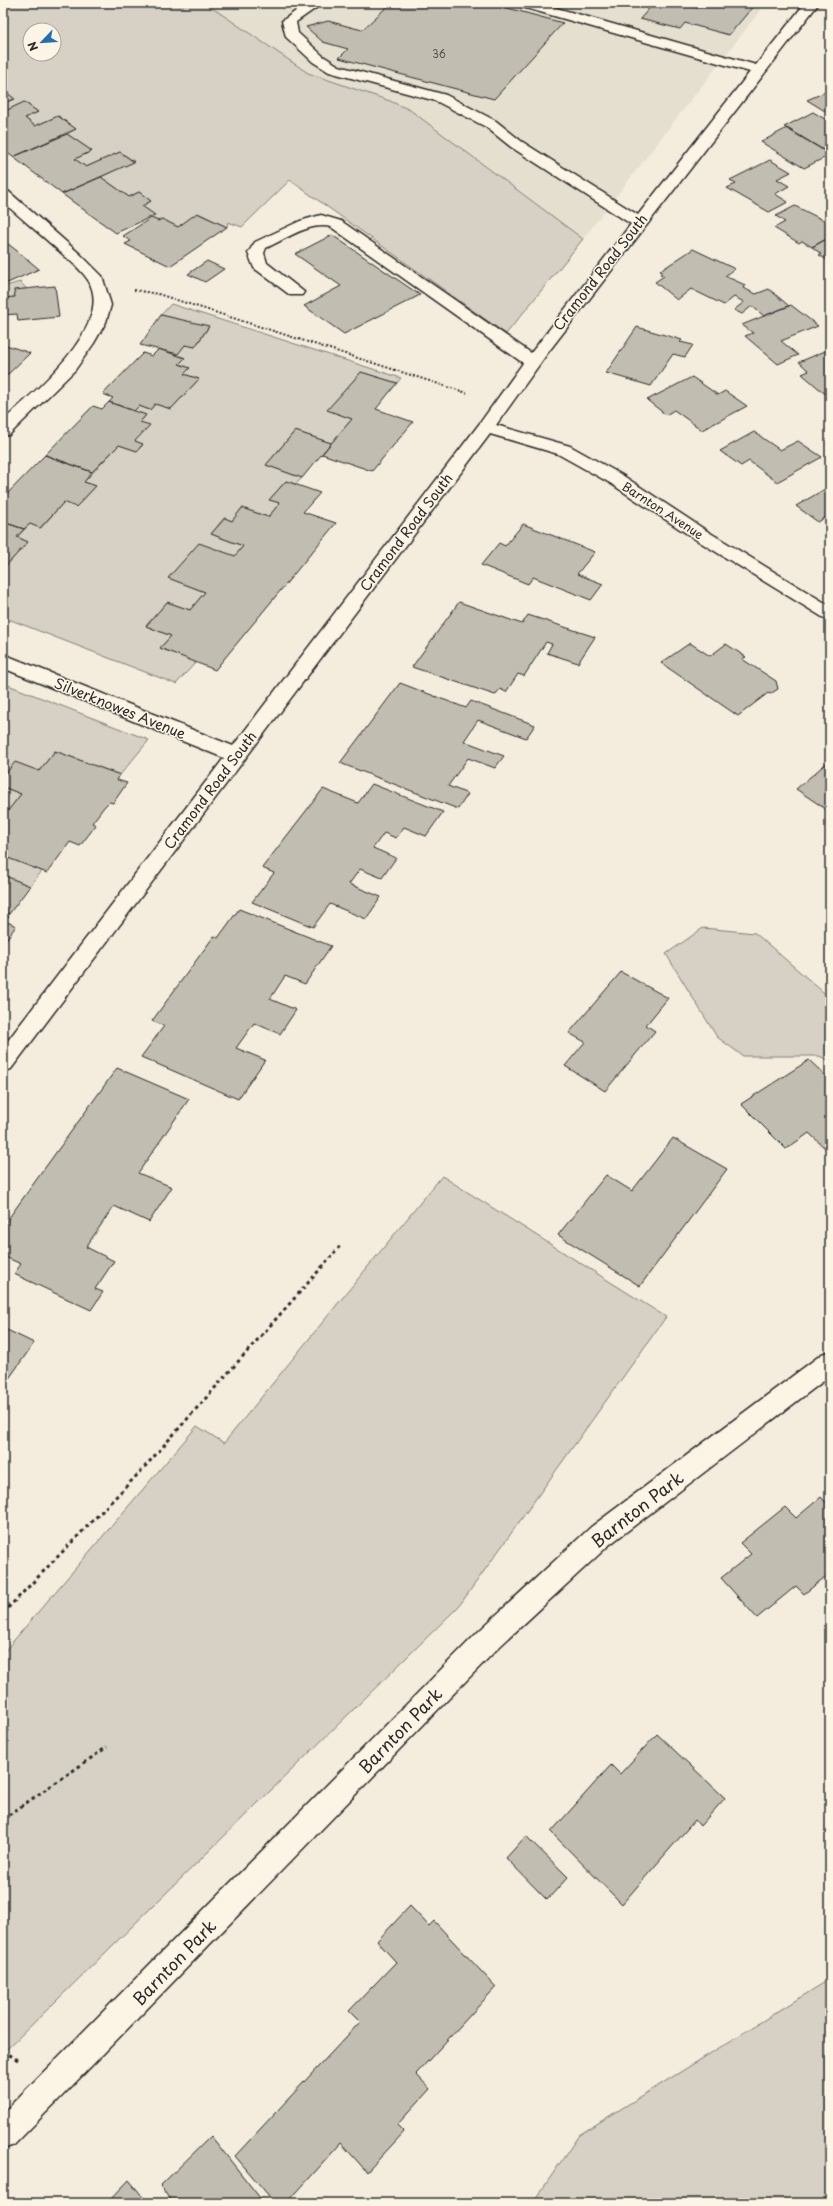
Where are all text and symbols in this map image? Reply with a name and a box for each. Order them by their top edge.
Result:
north arrow [22,22,62,62]
text: N [23,39,42,54]
house number: 36 [432,46,446,61]
street label: Cramond Road South [548,209,652,335]
street label: Cramond Road South [355,469,457,595]
street label: Barnton Avenue [619,477,708,543]
street label: Silverknowes Avenue [51,672,189,744]
street label: Cramond Road South [159,727,261,853]
street label: Barnton Park [585,1465,689,1553]
street label: Barnton Park [352,1681,448,1779]
street label: Barnton Park [126,1913,222,2011]

